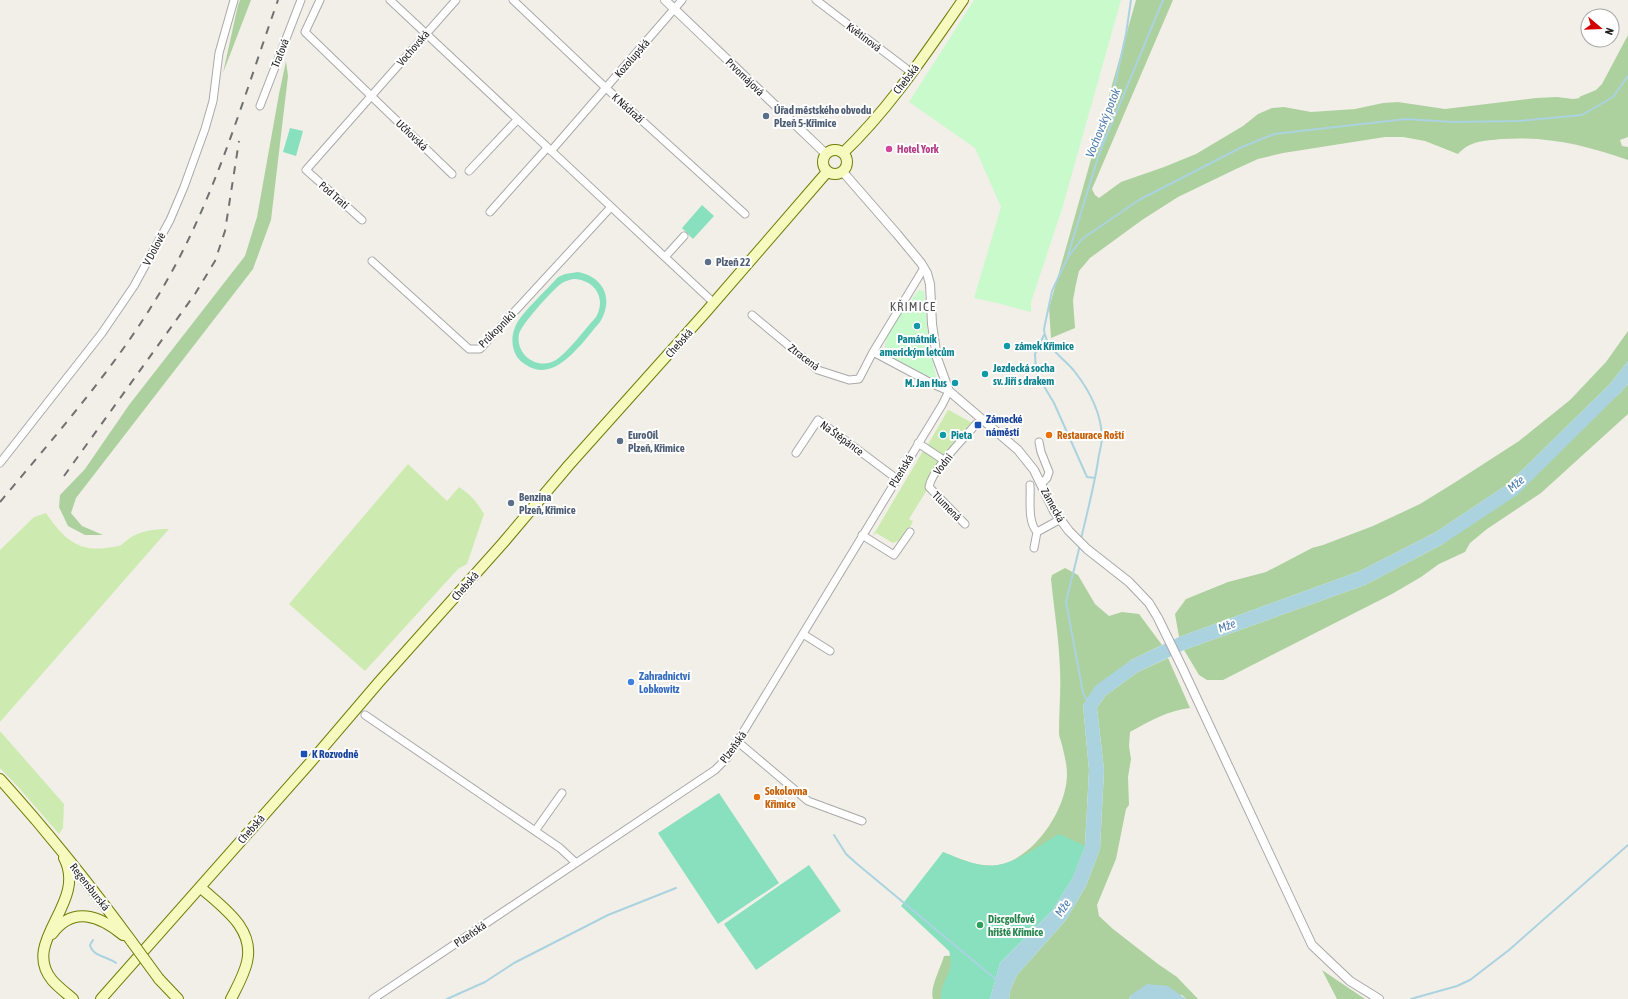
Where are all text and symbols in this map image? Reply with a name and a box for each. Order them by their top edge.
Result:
north arrow [1580,8,1620,48]
street label: Květinová [844,20,884,54]
text: N [1603,26,1616,36]
street label: Vochovská [394,28,432,68]
street label: Traťová [269,37,291,69]
street label: Kozolupská [612,37,652,79]
street label: Prvomájová [723,56,767,98]
street label: Chebská [891,62,921,96]
water label: Vochovský potok [1083,86,1124,160]
street label: K Nádraží [610,91,647,126]
place label: Úřad městského obvodu Plzeň 5-Křimice [774,104,871,129]
marker: Úřad městského obvodu Plzeň 5-Křimice [761,111,771,121]
street label: Učňovská [394,117,430,153]
place label: Hotel York [897,143,939,155]
marker: Hotel York [884,144,894,154]
street label: Pod Tratí [317,179,352,211]
street label: V Dolově [140,231,168,267]
place label: Plzeň 22 [716,256,750,268]
marker: Plzeň 22 [703,257,713,267]
district label: KŘIMICE [890,299,936,314]
street label: Průkopníků [476,308,518,350]
marker: Památník americkým letcům [912,321,922,331]
street label: Chebská [663,326,695,360]
place label: Památník americkým letcům [880,333,954,358]
place label: zámek Křimice [1015,340,1074,352]
street label: Ztracená [786,341,822,373]
marker: zámek Křimice [1002,341,1012,351]
place label: Jezdecká socha sv. Jiří s drakem [992,362,1055,387]
marker: Jezdecká socha sv. Jiří s drakem [980,369,990,379]
place label: M. Jan Hus [905,377,947,389]
marker: M. Jan Hus [950,378,960,388]
place label: Zámecké náměstí [986,413,1023,438]
street label: Na Štěpánce [818,418,866,458]
marker: Zámecké náměstí [973,420,983,430]
place label: EuroOil Plzeň, Křimice [628,429,685,454]
place label: Pieta [951,429,972,441]
place label: Restaurace Roští [1057,429,1124,441]
marker: Pieta [938,430,948,440]
marker: Restaurace Roští [1044,430,1054,440]
marker: EuroOil Plzeň, Křimice [615,436,625,446]
street label: Vodní [931,451,955,477]
street label: Plzeňská [887,452,915,490]
water label: Mže [1505,473,1528,495]
street label: Zámecká [1039,486,1067,524]
street label: Tlumená [930,489,964,523]
place label: Benzina Plzeň, Křimice [519,491,576,516]
marker: Benzina Plzeň, Křimice [506,498,516,508]
street label: Chebská [449,569,481,603]
water label: Mže [1216,616,1238,636]
place label: Zahradnictví Lobkowitz [639,670,690,695]
marker: Zahradnictví Lobkowitz [626,677,636,687]
street label: Plzeňská [717,729,749,765]
place label: K Rozvodně [312,748,359,760]
marker: K Rozvodně [299,749,309,759]
place label: Sokolovna Křimice [765,785,807,810]
marker: Sokolovna Křimice [752,792,762,802]
street label: Chebská [235,812,267,846]
street label: Regensburská [68,861,112,913]
water label: Mže [1052,896,1074,919]
place label: Discgolfové hřiště Křimice [988,913,1043,938]
street label: Plzeňská [452,919,488,949]
marker: Discgolfové hřiště Křimice [975,920,985,930]

